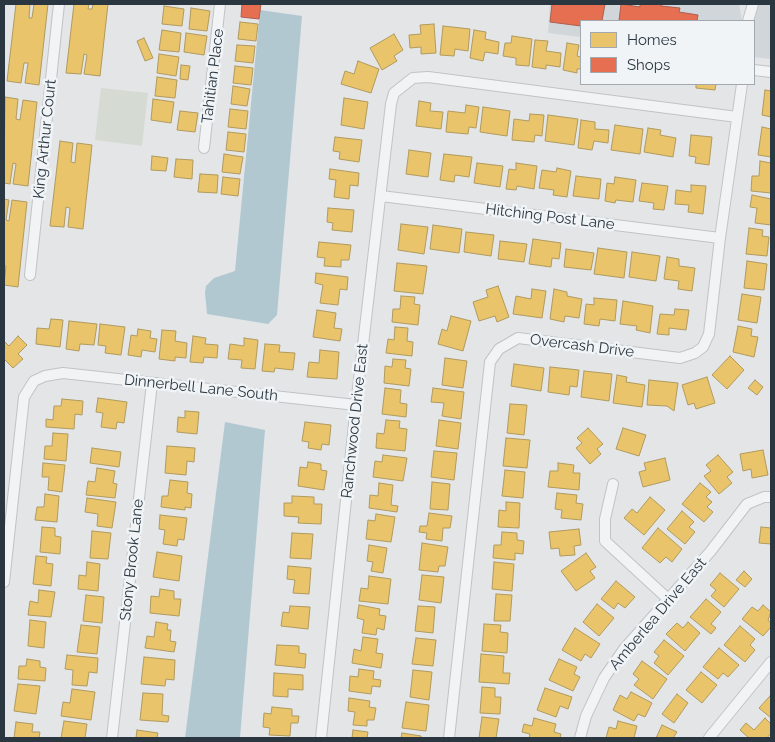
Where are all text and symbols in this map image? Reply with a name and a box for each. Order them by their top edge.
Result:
legend [580,20,755,85]
street label: Tahitian Place [198,28,228,124]
text: Homes [627,31,677,49]
text: Shops [627,56,670,74]
street label: King Arthur Court [30,78,60,200]
street label: Hitching Post Lane [484,200,616,234]
street label: Overcash Drive [529,331,635,361]
street label: Ranchwood Drive East [338,343,372,499]
street label: Dinnerbell Lane South [123,371,279,405]
street label: Stony Brook Lane [117,498,147,622]
street label: Amberlea Drive East [606,554,710,674]

